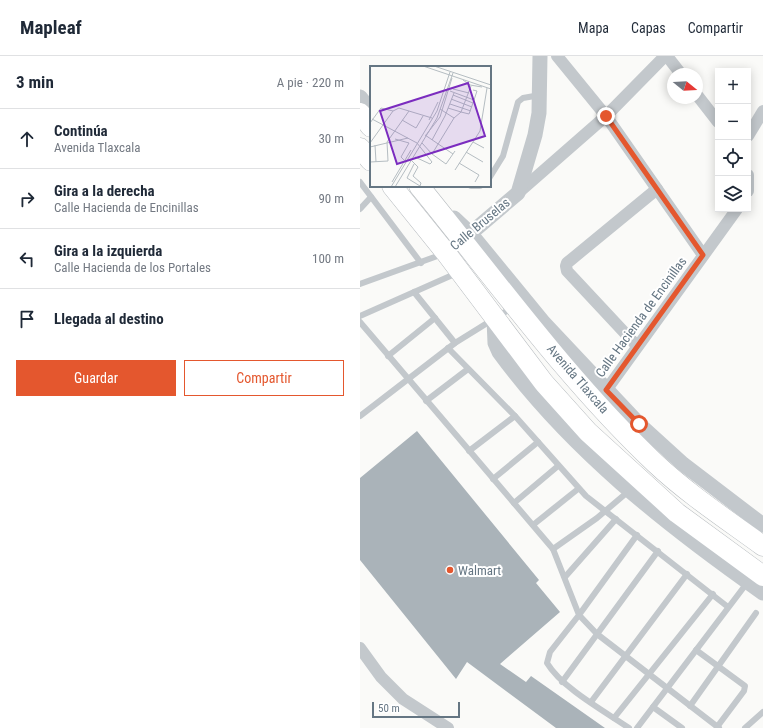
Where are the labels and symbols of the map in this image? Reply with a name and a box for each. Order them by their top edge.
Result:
inset map [370,66,491,187]
north arrow [667,68,703,104]
route end [597,107,615,125]
street label: Calle Bruselas [447,195,513,253]
street label: Calle Hacienda de Encinillas [592,254,690,380]
street label: Avenida Tlaxcala [544,341,612,417]
route start [630,415,648,433]
place label: Walmart [458,563,501,578]
marker: Walmart [445,565,455,575]
scale bar [372,700,460,719]

